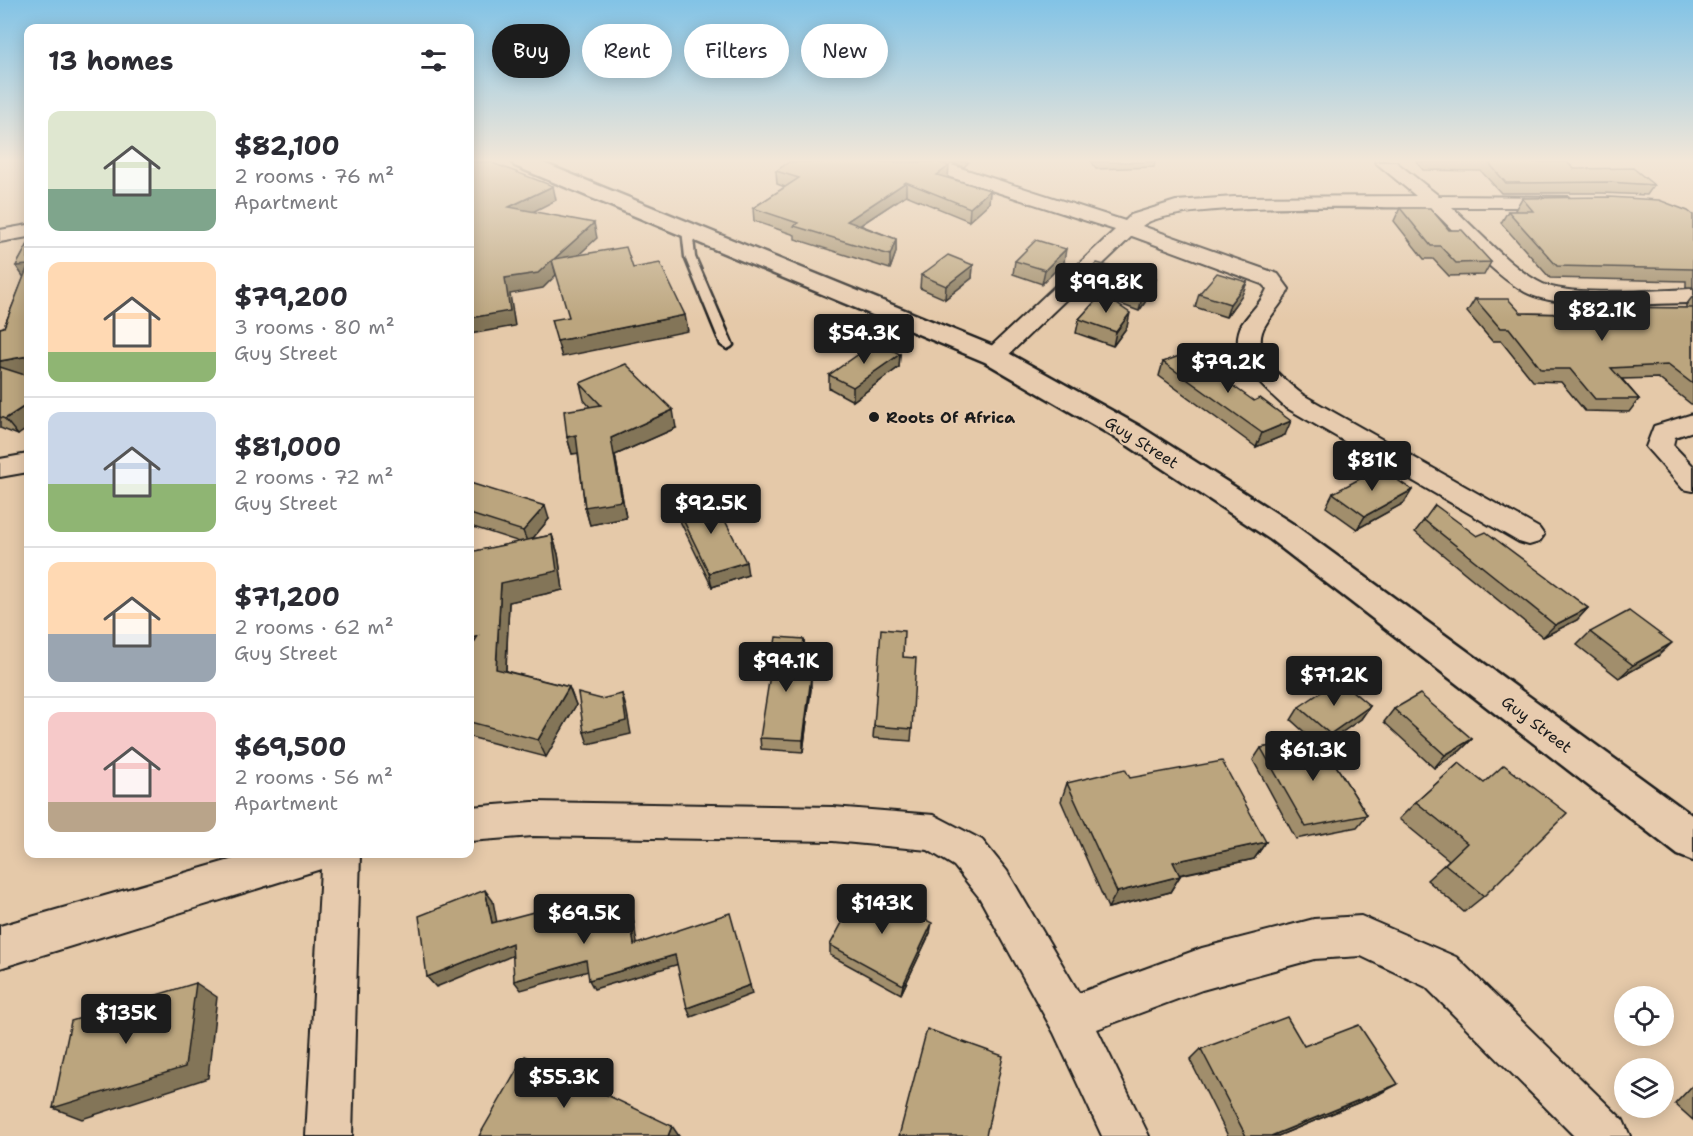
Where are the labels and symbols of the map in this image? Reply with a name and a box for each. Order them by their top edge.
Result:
pin: $99.8K [1057,263,1155,314]
pin: $82.1K [1553,291,1651,342]
pin: $54.3K [815,314,913,365]
pin: $79.2K [1179,343,1277,394]
place label: Roots Of Africa [886,407,1015,428]
marker: Roots Of Africa [867,410,881,424]
street label: Guy Street [1101,412,1183,473]
pin: $81K [1336,441,1408,492]
pin: $92.5K [662,484,760,535]
pin: $94.1K [737,642,835,693]
pin: $71.2K [1285,656,1383,707]
street label: Guy Street [1497,691,1576,758]
pin: $61.3K [1264,731,1362,782]
pin: $143K [840,884,924,935]
pin: $69.5K [535,894,633,945]
pin: $135K [84,994,168,1045]
pin: $55.3K [515,1058,613,1109]

